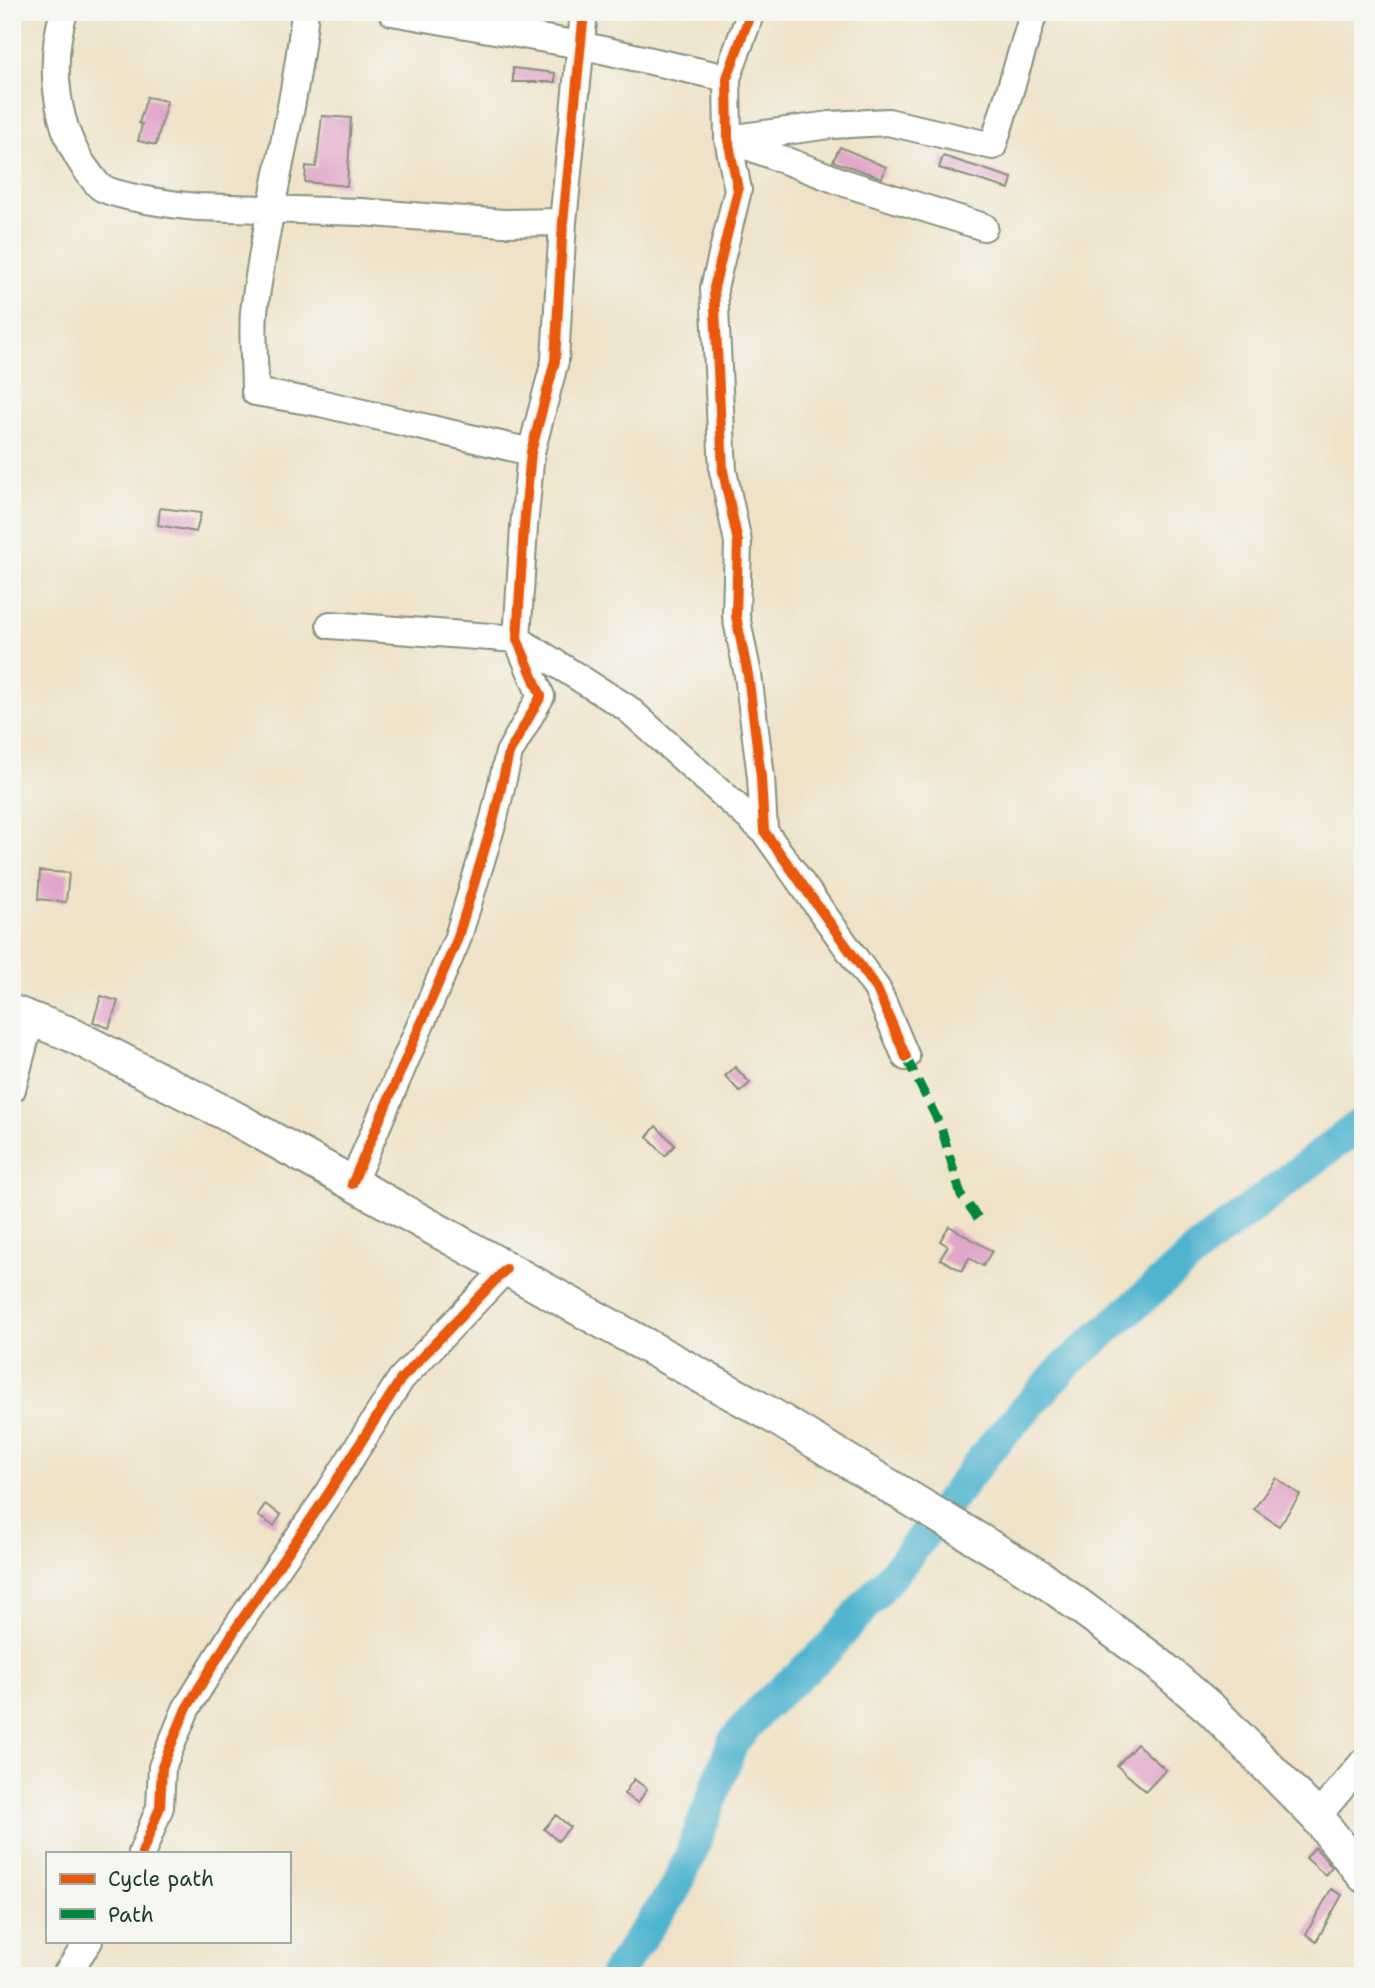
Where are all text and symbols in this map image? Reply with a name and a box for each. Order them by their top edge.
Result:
legend [46,1852,290,1942]
text: Cycle path [108,1865,214,1893]
text: Path [108,1901,154,1929]

